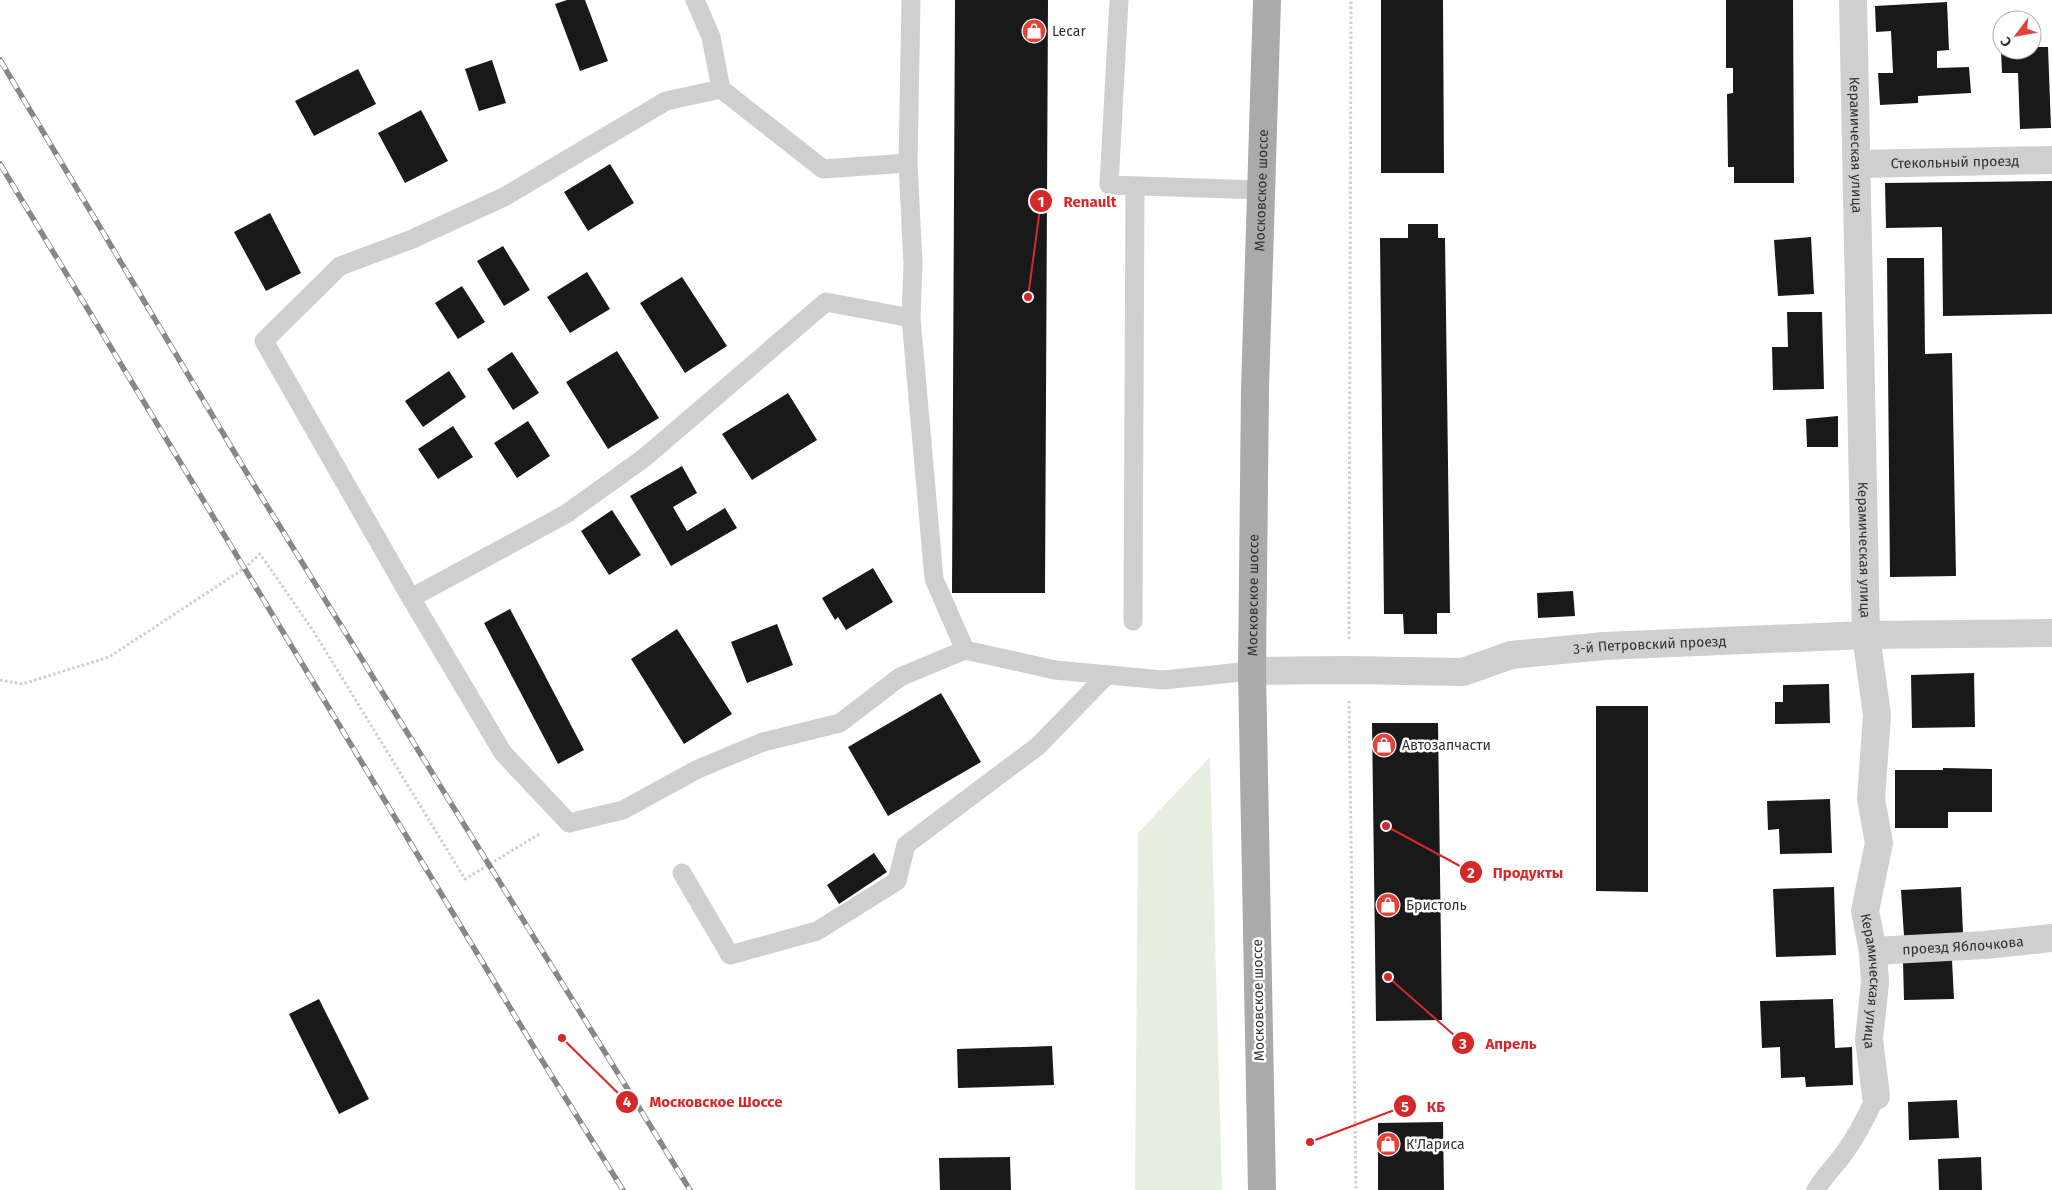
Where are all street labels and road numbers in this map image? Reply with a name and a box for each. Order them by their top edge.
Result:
street label: Керамическая улица [1846,77,1865,213]
street label: Московское шоссе [1251,129,1272,252]
street label: Стекольный проезд [1890,153,2020,172]
street label: Керамическая улица [1854,481,1874,618]
street label: Московское шоссе [1244,534,1262,656]
street label: 3-й Петровский проезд [1572,633,1727,658]
street label: Керамическая улица [1857,912,1883,1050]
street label: проезд Яблочкова [1902,933,2024,958]
street label: Московское шоссе [1249,939,1268,1061]

